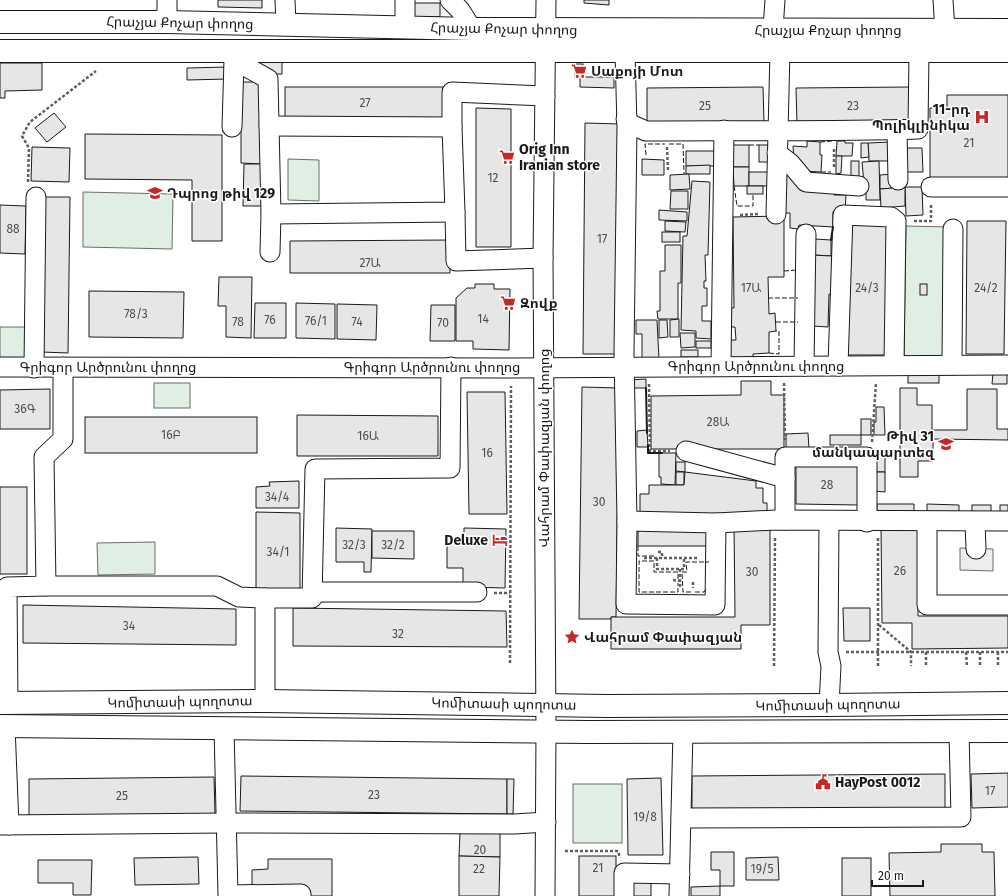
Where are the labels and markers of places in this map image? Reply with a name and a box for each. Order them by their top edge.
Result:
supermarket icon: Սաքոյի Մոտ [570,62,588,80]
place label: Սաքոյի Մոտ [591,63,683,80]
place label: 11-րդ Պոլիկլինիկա [872,101,970,134]
hospital icon: 11-րդ Պոլիկլինիկա [973,108,991,126]
place label: Orig Inn Iranian store [519,141,600,174]
supermarket icon: Orig Inn Iranian store [498,148,516,166]
school or university icon: Դպրոց թիվ 129 [146,184,164,202]
place label: Դպրոց թիվ 129 [167,185,275,202]
supermarket icon: Զովք [499,294,517,312]
place label: Զովք [520,295,558,312]
place label: Թիվ 31 մանկապարտեզ [812,428,935,461]
school or university icon: Թիվ 31 մանկապարտեզ [937,435,955,453]
hotel icon: Deluxe [491,531,509,549]
place label: Deluxe [444,532,488,549]
place icon: Վահրամ Փափազյան [563,628,581,646]
place label: Վահրամ Փափազյան [584,629,742,646]
public building icon: HayPost 0012 [814,773,832,791]
place label: HayPost 0012 [835,774,920,791]

